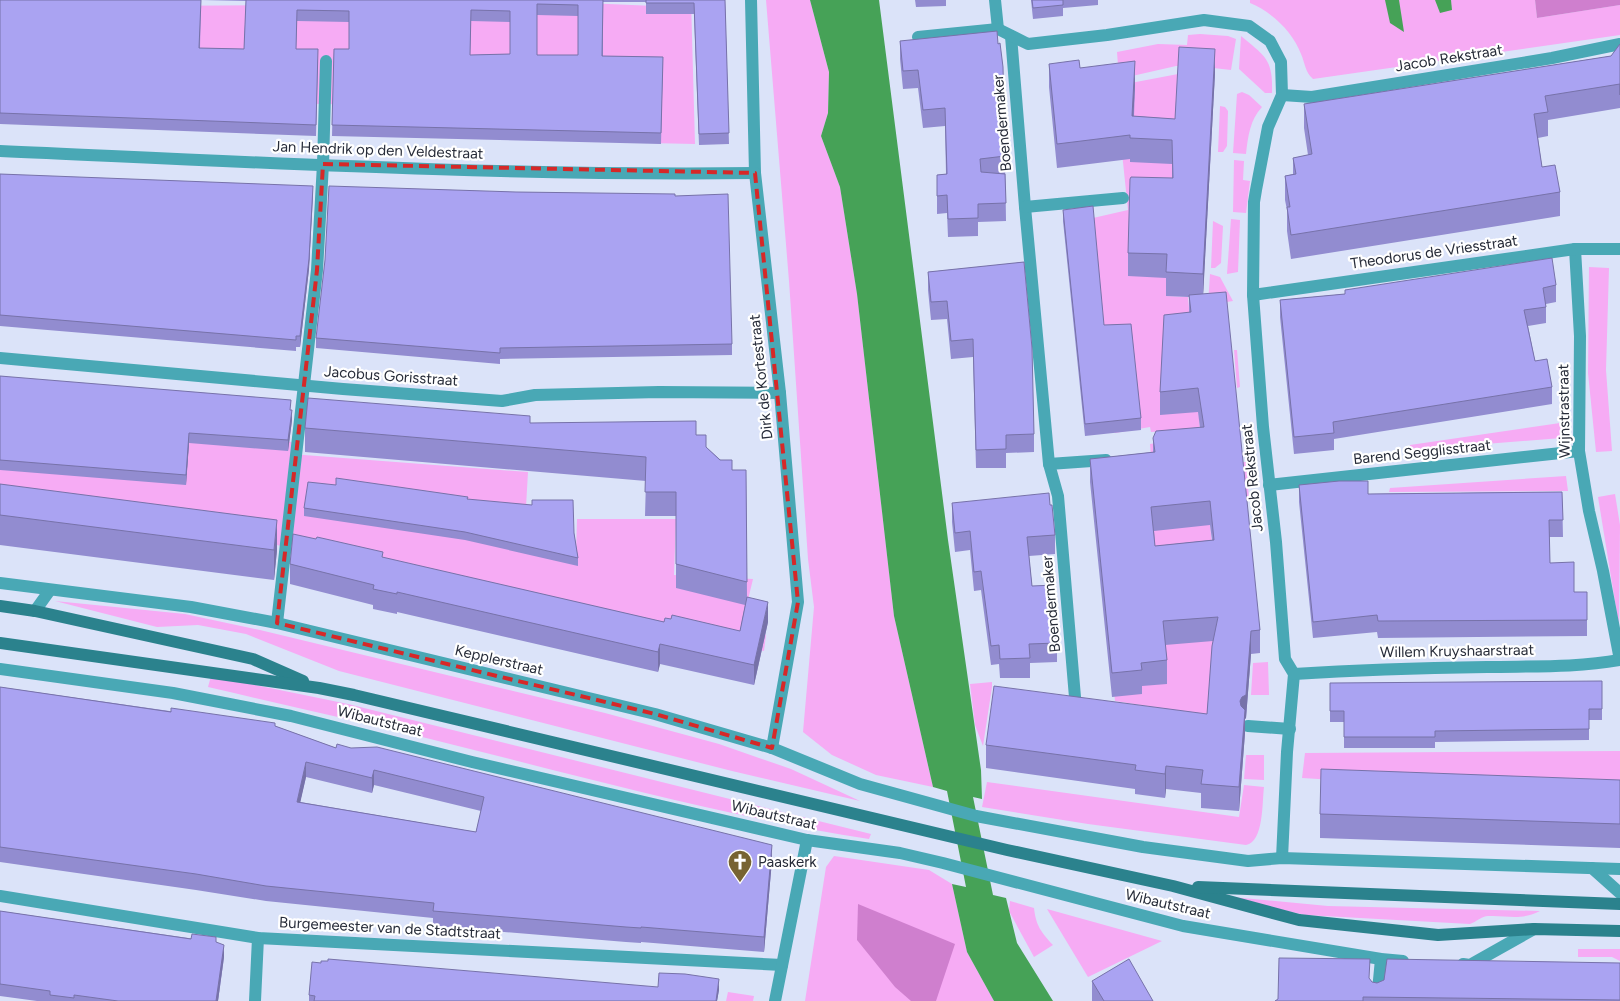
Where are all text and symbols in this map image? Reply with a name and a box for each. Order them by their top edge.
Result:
street label: Jacob Rekstraat [1394,41,1504,75]
street label: Boendermaker [989,74,1015,172]
street label: Jan Hendrik op den Veldestraat [272,137,484,163]
street label: Theodorus de Vriesstraat [1349,231,1519,273]
street label: Dirk de Kortestraat [745,313,777,441]
street label: Jacobus Gorisstraat [323,362,459,390]
street label: Wijnstrastraat [1554,363,1574,458]
street label: Jacob Rekstraat [1237,423,1267,533]
street label: Barend Segglisstraat [1352,436,1492,468]
street label: Boendermaker [1038,555,1064,653]
street label: Kepplerstraat [453,641,545,679]
street label: Willem Kruyshaarstraat [1380,641,1534,661]
street label: Wibautstraat [336,702,425,740]
street label: Wibautstraat [730,796,819,834]
church icon: Paaskerk [727,849,753,883]
place label: Paaskerk [758,853,817,871]
street label: Wibautstraat [1124,885,1213,923]
street label: Burgemeester van de Stadtstraat [279,913,502,943]

